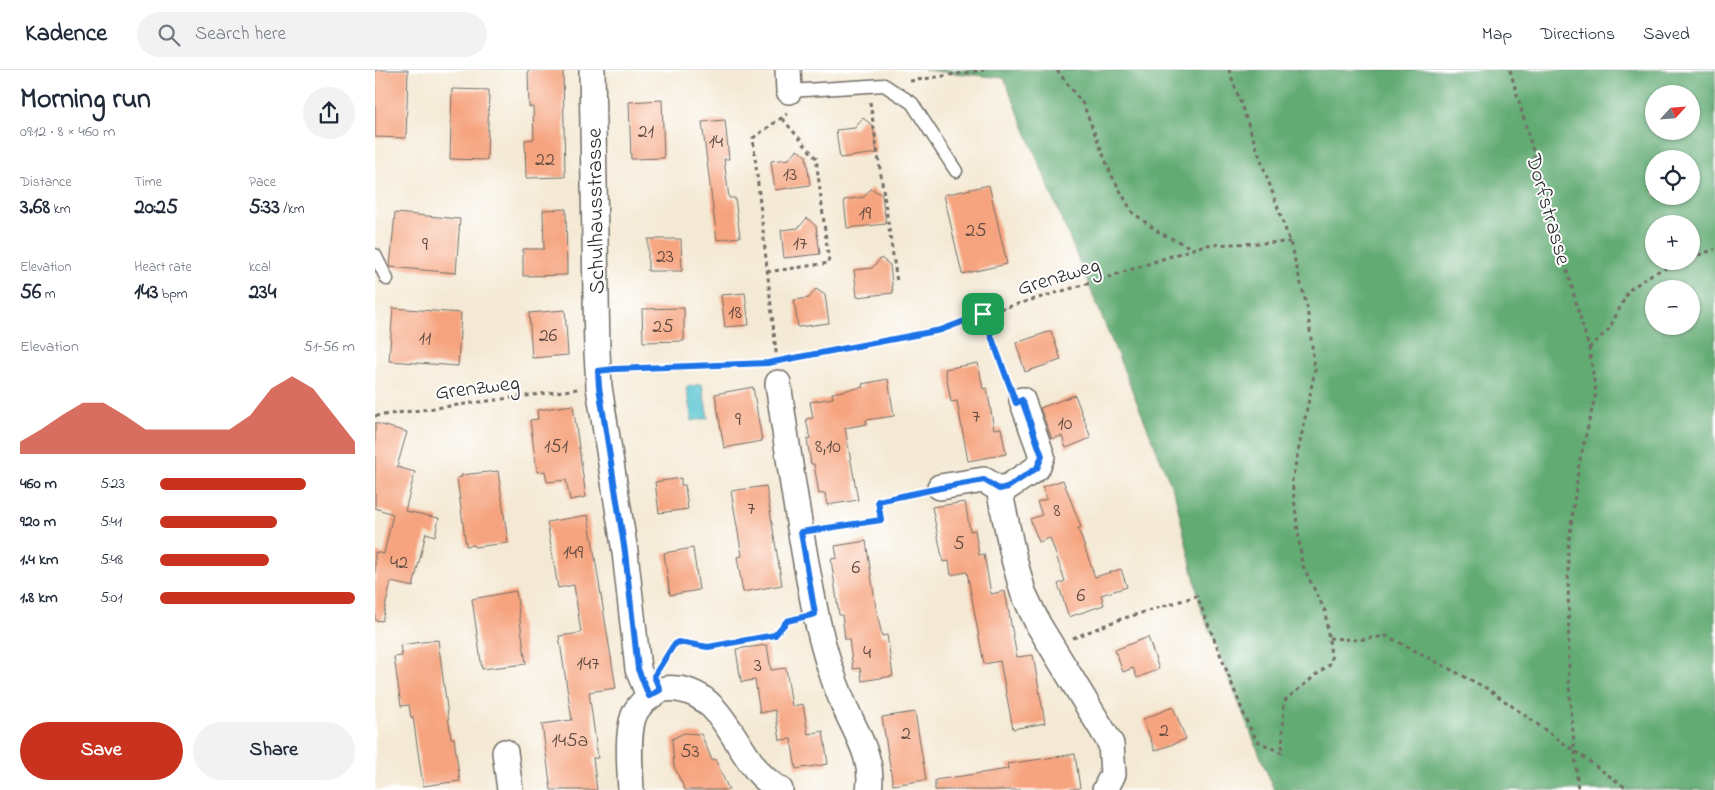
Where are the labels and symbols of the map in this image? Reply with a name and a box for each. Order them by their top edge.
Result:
north arrow [1645,85,1700,140]
house number: 21 [638,118,654,147]
street label: Schulhausstrasse [580,127,614,294]
house number: 14 [709,128,723,157]
house number: 22 [535,146,555,175]
street label: Dorfstrasse [1516,150,1578,269]
house number: 13 [783,161,797,190]
house number: 19 [859,200,871,229]
house number: 25 [965,217,987,246]
house number: 17 [793,230,807,259]
house number: 9 [422,231,428,260]
house number: 23 [656,243,674,272]
street label: Grenzweg [1014,250,1104,307]
pin [962,293,1004,335]
house number: 18 [728,299,742,328]
house number: 25 [652,313,674,342]
house number: 26 [539,322,558,351]
house number: 11 [419,325,431,354]
street label: Grenzweg [433,368,522,411]
house number: 7 [972,403,980,432]
house number: 9 [735,406,741,435]
house number: 10 [1058,410,1073,439]
house number: 151 [544,433,568,462]
house number: 8,10 [815,433,841,462]
house number: 7 [747,495,755,524]
house number: 8 [1053,497,1061,526]
house number: 5 [953,530,965,559]
house number: 149 [563,539,583,568]
house number: 42 [390,549,408,578]
house number: 6 [852,554,861,583]
house number: 6 [1077,582,1086,611]
house number: 4 [863,639,871,668]
house number: 147 [577,650,599,679]
house number: 3 [754,652,762,681]
house number: 2 [1159,717,1169,746]
house number: 2 [901,720,911,749]
house number: 145a [552,727,588,756]
house number: 53 [680,738,700,767]

